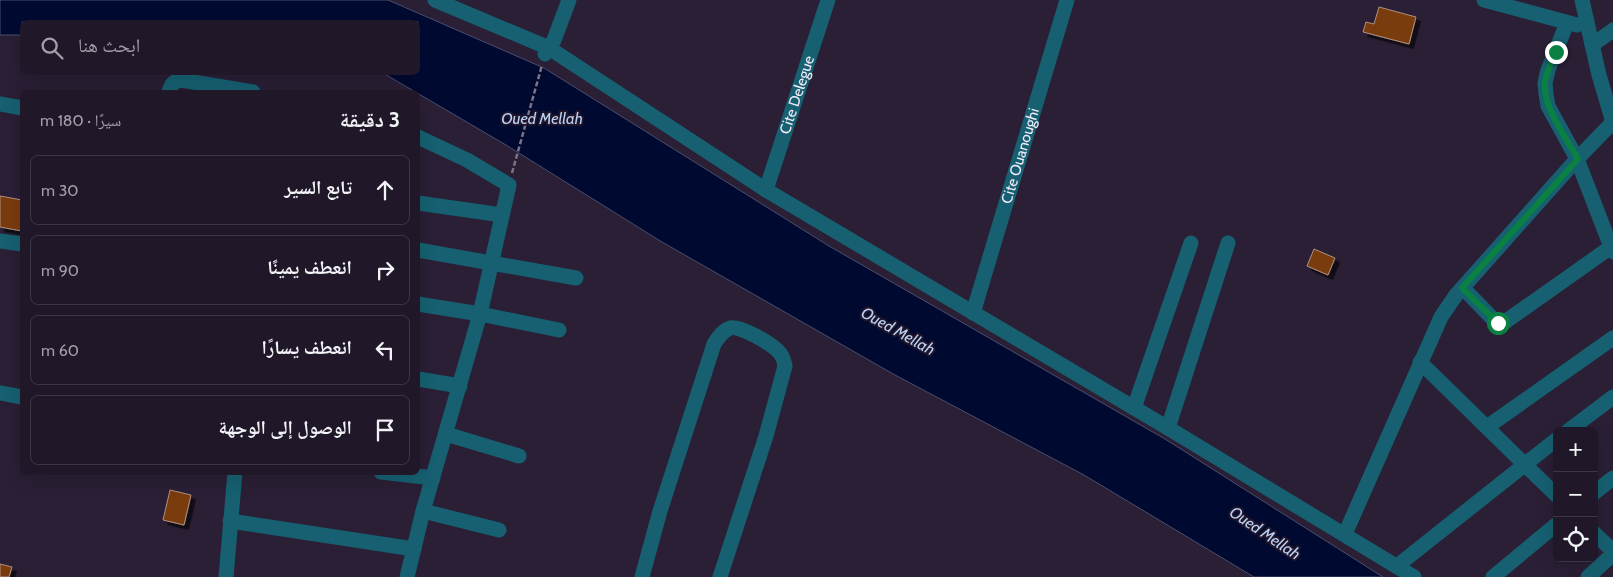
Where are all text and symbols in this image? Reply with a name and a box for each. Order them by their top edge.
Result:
search box [20,20,420,75]
icon: search [38,34,66,62]
text: ابحث هنا [78,34,140,57]
route end [1545,41,1568,64]
street label: Cite Delegue [776,53,818,137]
street label: Cite Ouanoughi [997,106,1043,206]
text: 3 دقيقة [340,107,400,132]
water label: Oued Mellah [501,109,583,128]
text: سيرًا · 180 m [40,111,121,130]
text: تابع السير [284,176,352,199]
icon: ahead [371,176,399,204]
text: 30 m [41,181,78,200]
text: انعطف يمينًا [267,256,352,279]
icon: right [371,256,399,284]
text: 90 m [41,261,79,280]
water label: Oued Mellah [858,303,938,359]
route start [1487,312,1510,335]
text: انعطف يسارًا [262,336,352,359]
icon: left [371,336,399,364]
text: 60 m [41,341,79,360]
text: الوصول إلى الوجهة [219,416,352,439]
icon: arrive [371,416,399,444]
map controls [1553,427,1598,562]
button: + [1553,427,1598,472]
button: − [1553,472,1598,517]
water label: Oued Mellah [1226,502,1304,564]
button: locate [1553,517,1598,562]

